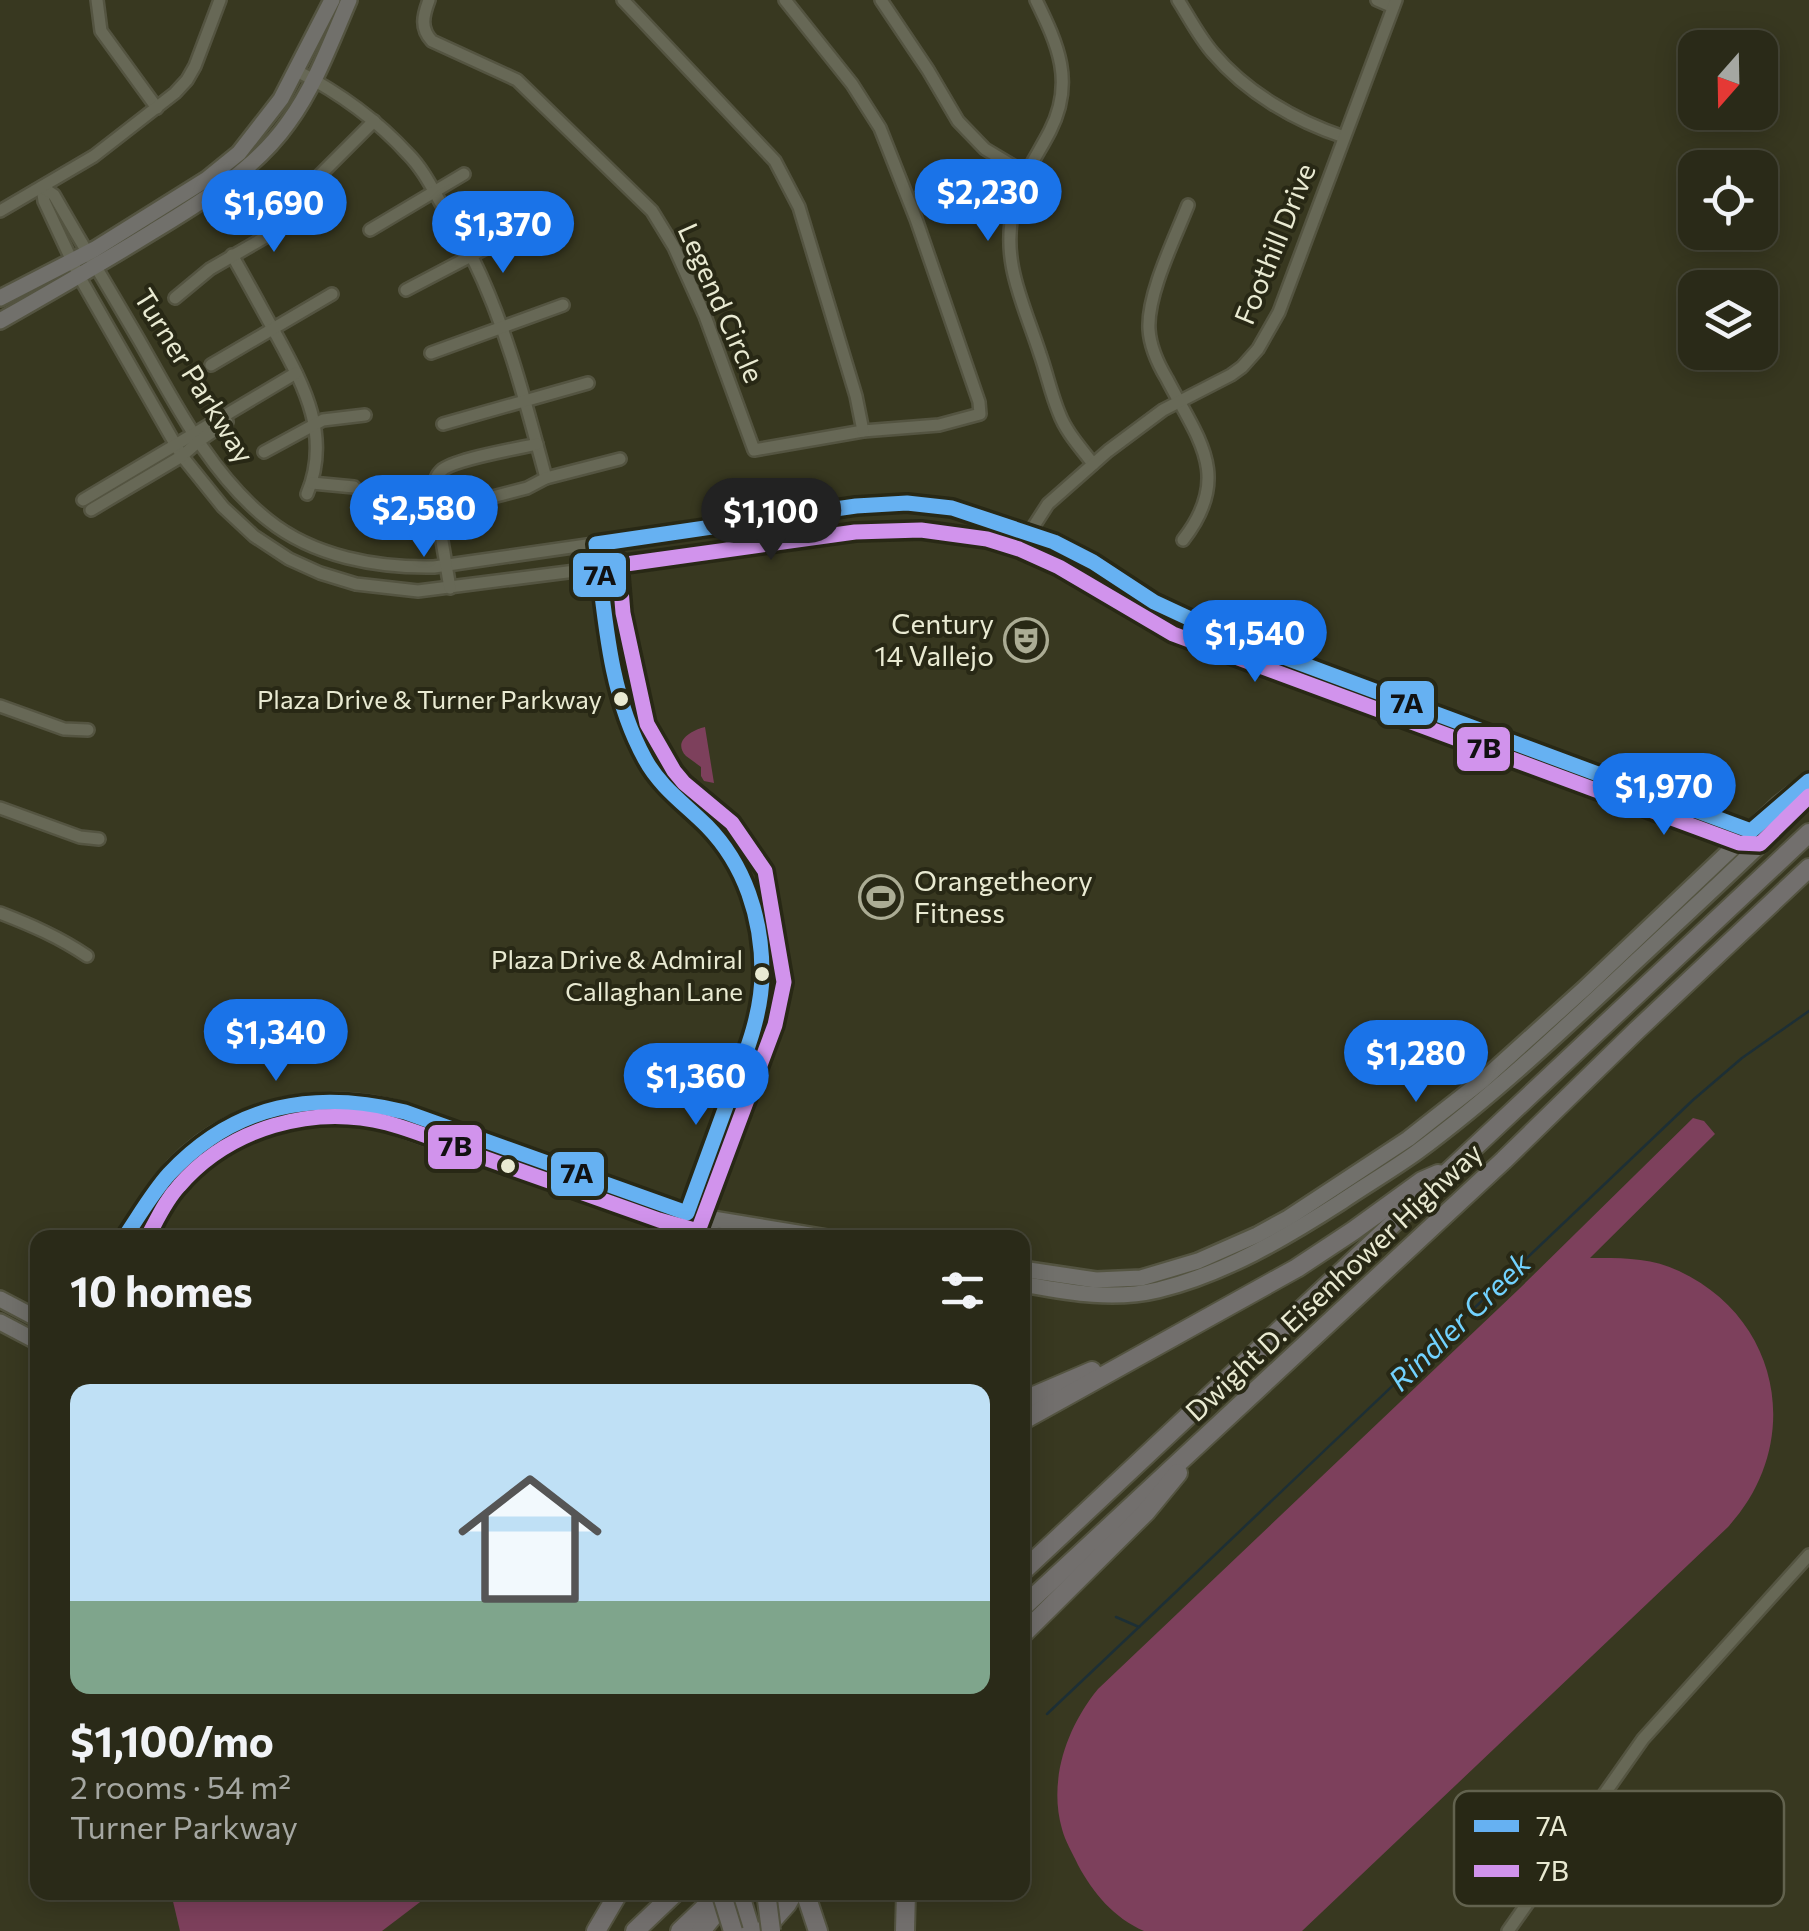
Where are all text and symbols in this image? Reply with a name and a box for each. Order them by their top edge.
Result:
north arrow [1678,30,1778,130]
map controls [1678,30,1778,370]
button: locate [1678,150,1778,250]
street label: Foothill Drive [1226,158,1322,329]
pin: $2,230 [907,159,1069,244]
pin: $1,690 [193,170,355,255]
text: $2,230 [937,171,1039,211]
text: $1,690 [224,182,324,222]
pin: $1,370 [422,191,584,276]
text: $1,370 [454,203,552,243]
street label: Legend Circle [672,218,772,388]
button: layers [1678,270,1778,370]
street label: Turner Parkway [128,282,262,469]
pin: $2,580 [343,475,505,560]
pin: $1,100 [690,478,852,563]
text: $2,580 [372,487,476,527]
text: $1,100 [723,490,819,530]
line badge: 7A [571,551,628,599]
text: 7A [583,557,617,591]
pin: $1,540 [1174,600,1336,685]
place label: Century 14 Vallejo [875,606,994,672]
text: $1,540 [1205,612,1305,652]
theatre icon: Century 14 Vallejo [1003,617,1049,663]
line badge: 7A [1378,679,1436,727]
place label: Plaza Drive & Turner Parkway [257,683,602,714]
text: 7A [1390,685,1424,719]
marker: Plaza Drive & Turner Parkway [611,689,631,709]
line badge: 7B [1455,725,1512,773]
text: 7B [1467,730,1501,764]
pin: $1,970 [1583,753,1745,838]
text: $1,970 [1615,765,1713,805]
place label: Orangetheory Fitness [914,863,1093,929]
sports icon: Orangetheory Fitness [858,874,904,920]
place label: Plaza Drive & Admiral Callaghan Lane [491,943,743,1006]
marker: Plaza Drive & Admiral Callaghan Lane [752,964,772,984]
pin: $1,340 [195,999,357,1084]
text: $1,340 [226,1011,326,1051]
pin: $1,280 [1335,1020,1497,1105]
text: $1,280 [1366,1032,1466,1072]
pin: $1,360 [615,1043,777,1128]
text: $1,360 [646,1055,746,1095]
line badge: 7B [426,1123,484,1171]
text: 7B [438,1128,472,1162]
street label: Dwight D. Eisenhower Highway [1178,1135,1489,1428]
line badge: 7A [549,1150,606,1198]
text: 7A [560,1155,594,1189]
unlabelled marker [498,1156,518,1176]
water label: Rindler Creek [1379,1243,1538,1397]
icon: filters [935,1263,990,1318]
text: 10 homes [70,1264,253,1316]
icon: home [440,1449,620,1629]
text: $1,100/mo [70,1714,274,1766]
text: 2 rooms · 54 m² [70,1766,291,1806]
legend [1454,1791,1784,1906]
text: Turner Parkway [70,1806,298,1846]
text: 7A [1536,1808,1568,1842]
text: 7B [1536,1853,1569,1887]

